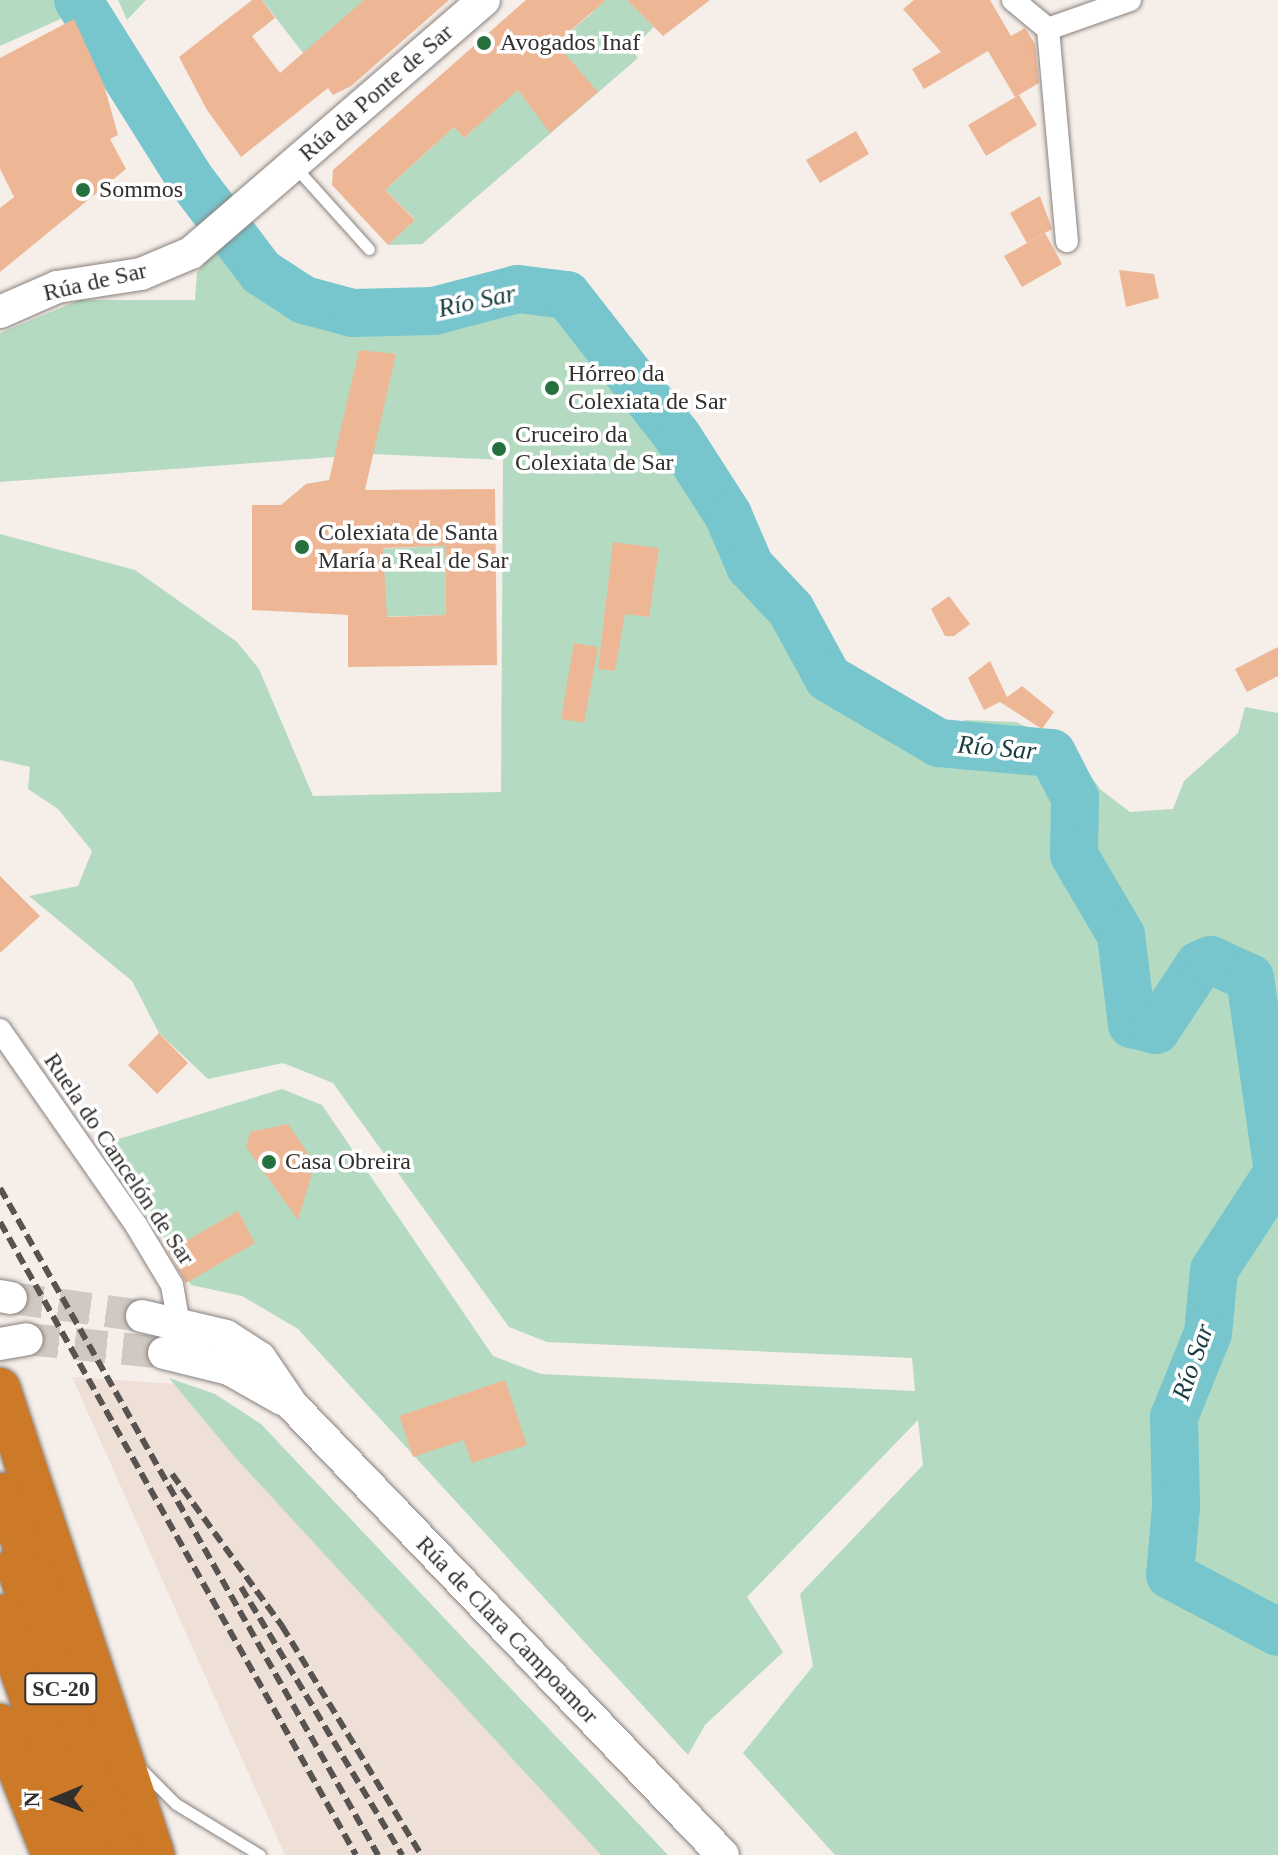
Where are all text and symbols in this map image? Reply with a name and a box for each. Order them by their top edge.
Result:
street label: Rúa da Ponte de Sar [293,18,459,168]
place label: Avogados Inaf [500,29,640,57]
marker: Avogados Inaf [475,34,493,52]
place label: Sommos [99,176,183,204]
marker: Sommos [74,181,92,199]
street label: Rúa de Sar [40,256,150,308]
water label: Río Sar [435,278,519,324]
place label: Hórreo da Colexiata de Sar [568,360,727,416]
marker: Hórreo da Colexiata de Sar [543,379,561,397]
place label: Cruceiro da Colexiata de Sar [515,421,674,477]
marker: Cruceiro da Colexiata de Sar [490,440,508,458]
place label: Colexiata de Santa María a Real de Sar [318,519,509,575]
marker: Colexiata de Santa María a Real de Sar [293,538,311,556]
water label: Río Sar [956,729,1038,767]
street label: Ruela do Cancelón de Sar [37,1048,201,1270]
place label: Casa Obreira [285,1148,411,1176]
marker: Casa Obreira [260,1153,278,1171]
water label: Río Sar [1165,1320,1221,1404]
street label: Rúa de Clara Campoamor [410,1530,604,1730]
road number: SC-20 [23,1671,99,1707]
north arrow [16,1759,96,1839]
text: N [19,1791,44,1808]

